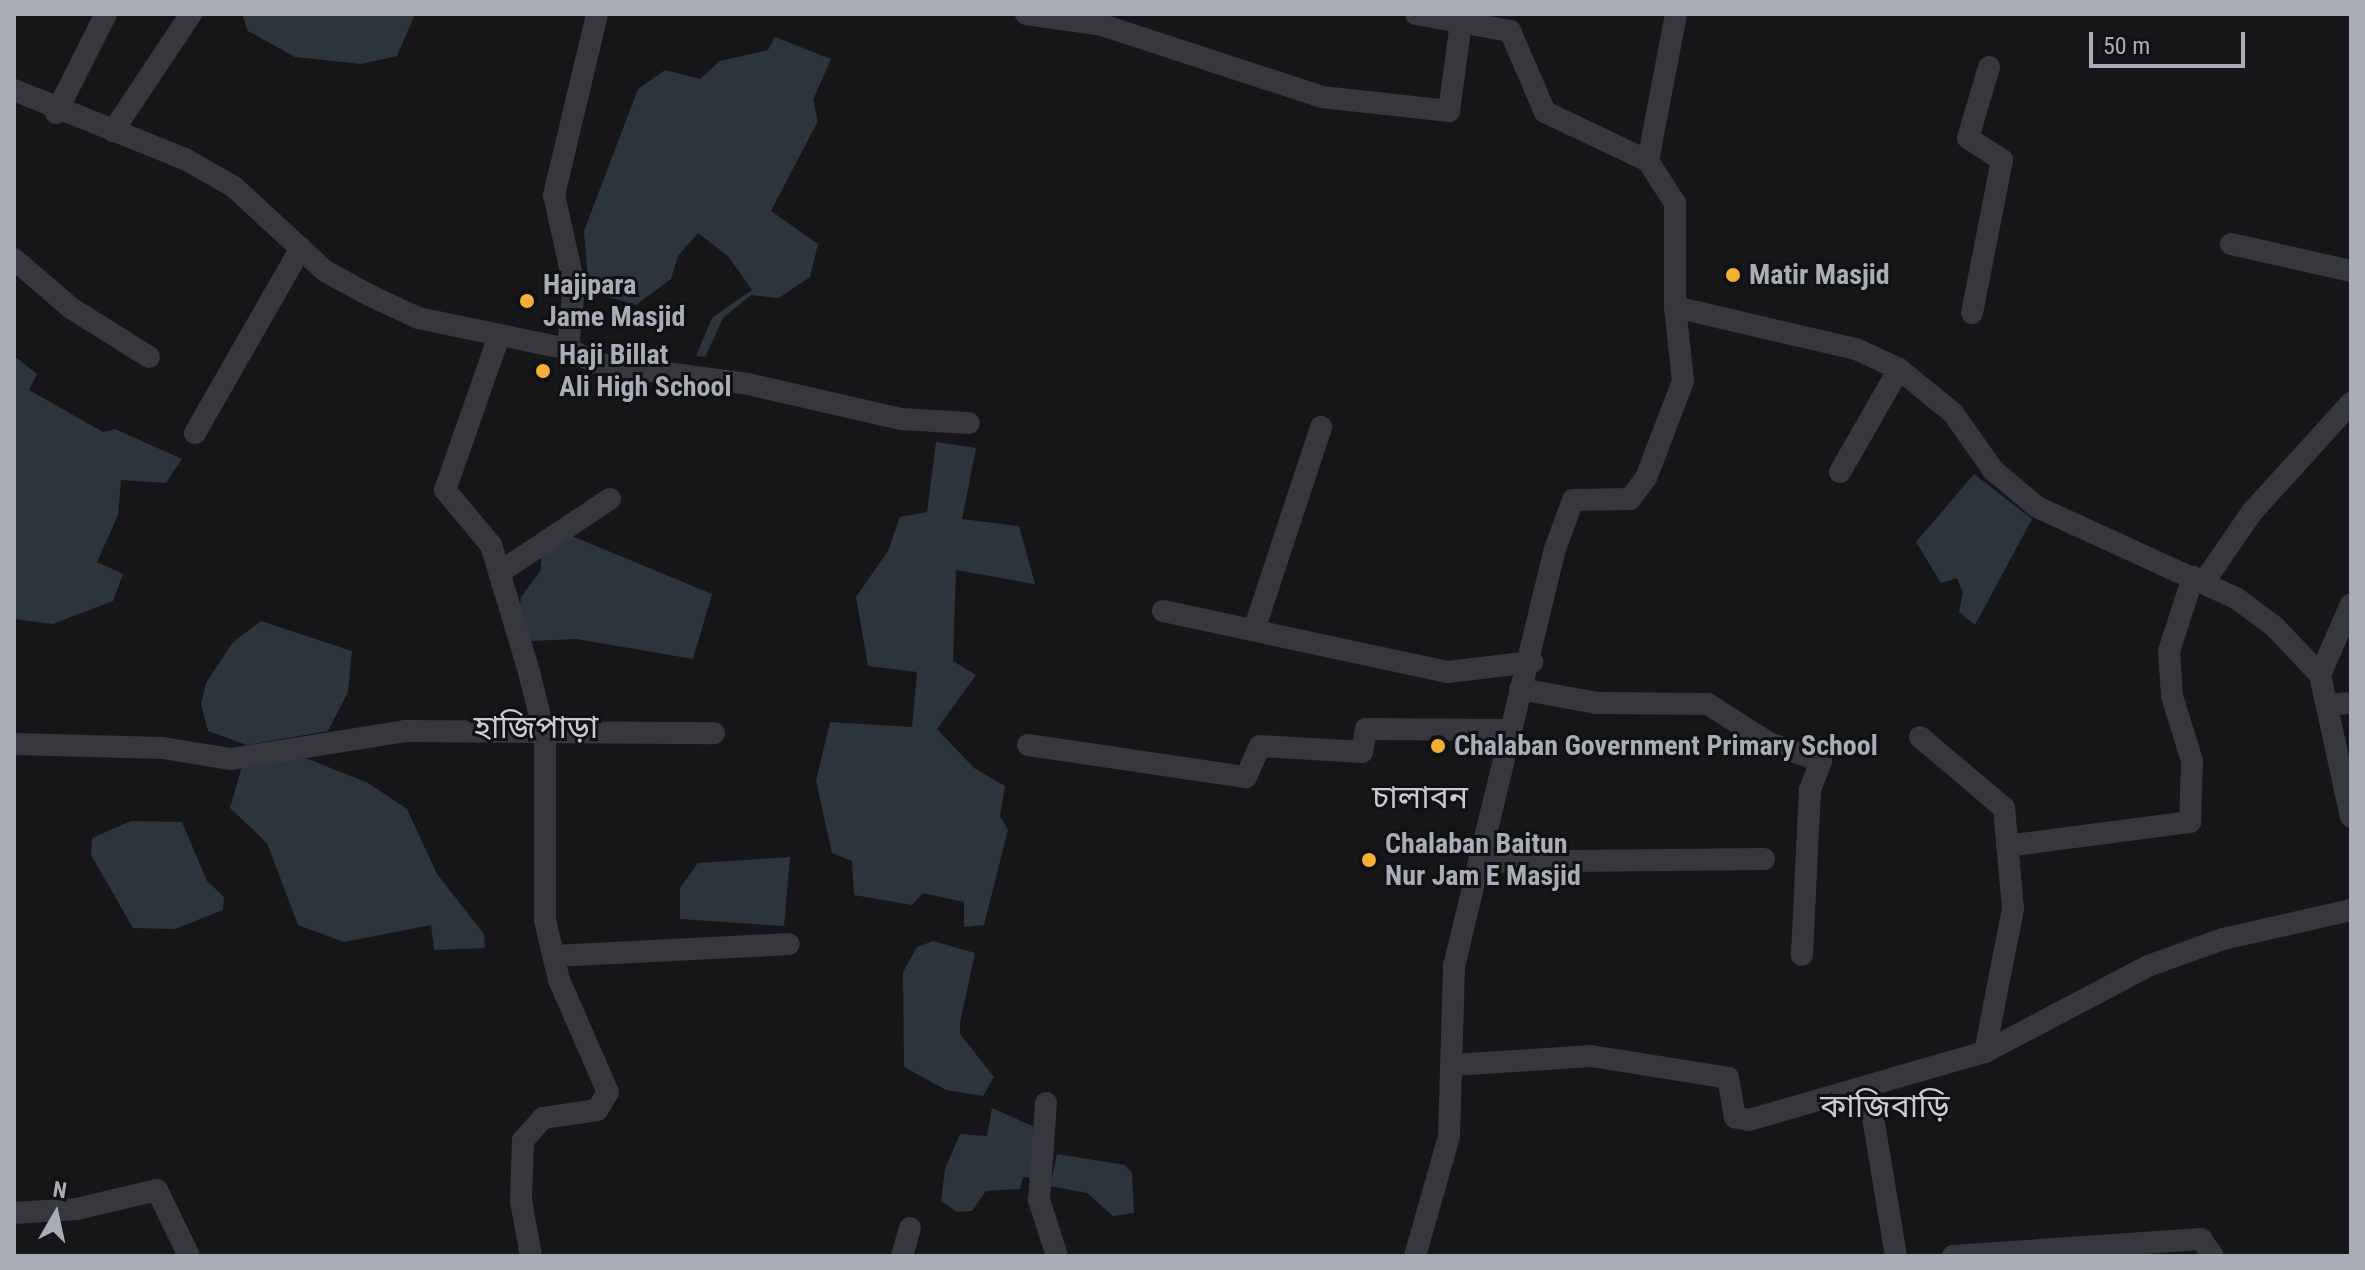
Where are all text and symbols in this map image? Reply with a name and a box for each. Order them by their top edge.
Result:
scale bar [2093,16,2249,66]
text: 50 m [2103,32,2150,60]
place label: Matir Masjid [1749,258,1890,292]
marker: Matir Masjid [1724,266,1742,284]
place label: Hajipara Jame Masjid [543,268,685,334]
marker: Hajipara Jame Masjid [518,292,536,310]
place label: Haji Billat Ali High School [559,338,732,404]
marker: Haji Billat Ali High School [534,362,552,380]
district label: হাজিপাড়া [474,708,598,746]
place label: Chalaban Government Primary School [1454,729,1878,763]
marker: Chalaban Government Primary School [1429,737,1447,755]
district label: চালাবন [1372,778,1468,816]
place label: Chalaban Baitun Nur Jam E Masjid [1385,827,1581,893]
marker: Chalaban Baitun Nur Jam E Masjid [1360,851,1378,869]
district label: কাজিবাড়ি [1820,1087,1950,1125]
north arrow [16,1174,96,1254]
text: N [51,1176,68,1203]

